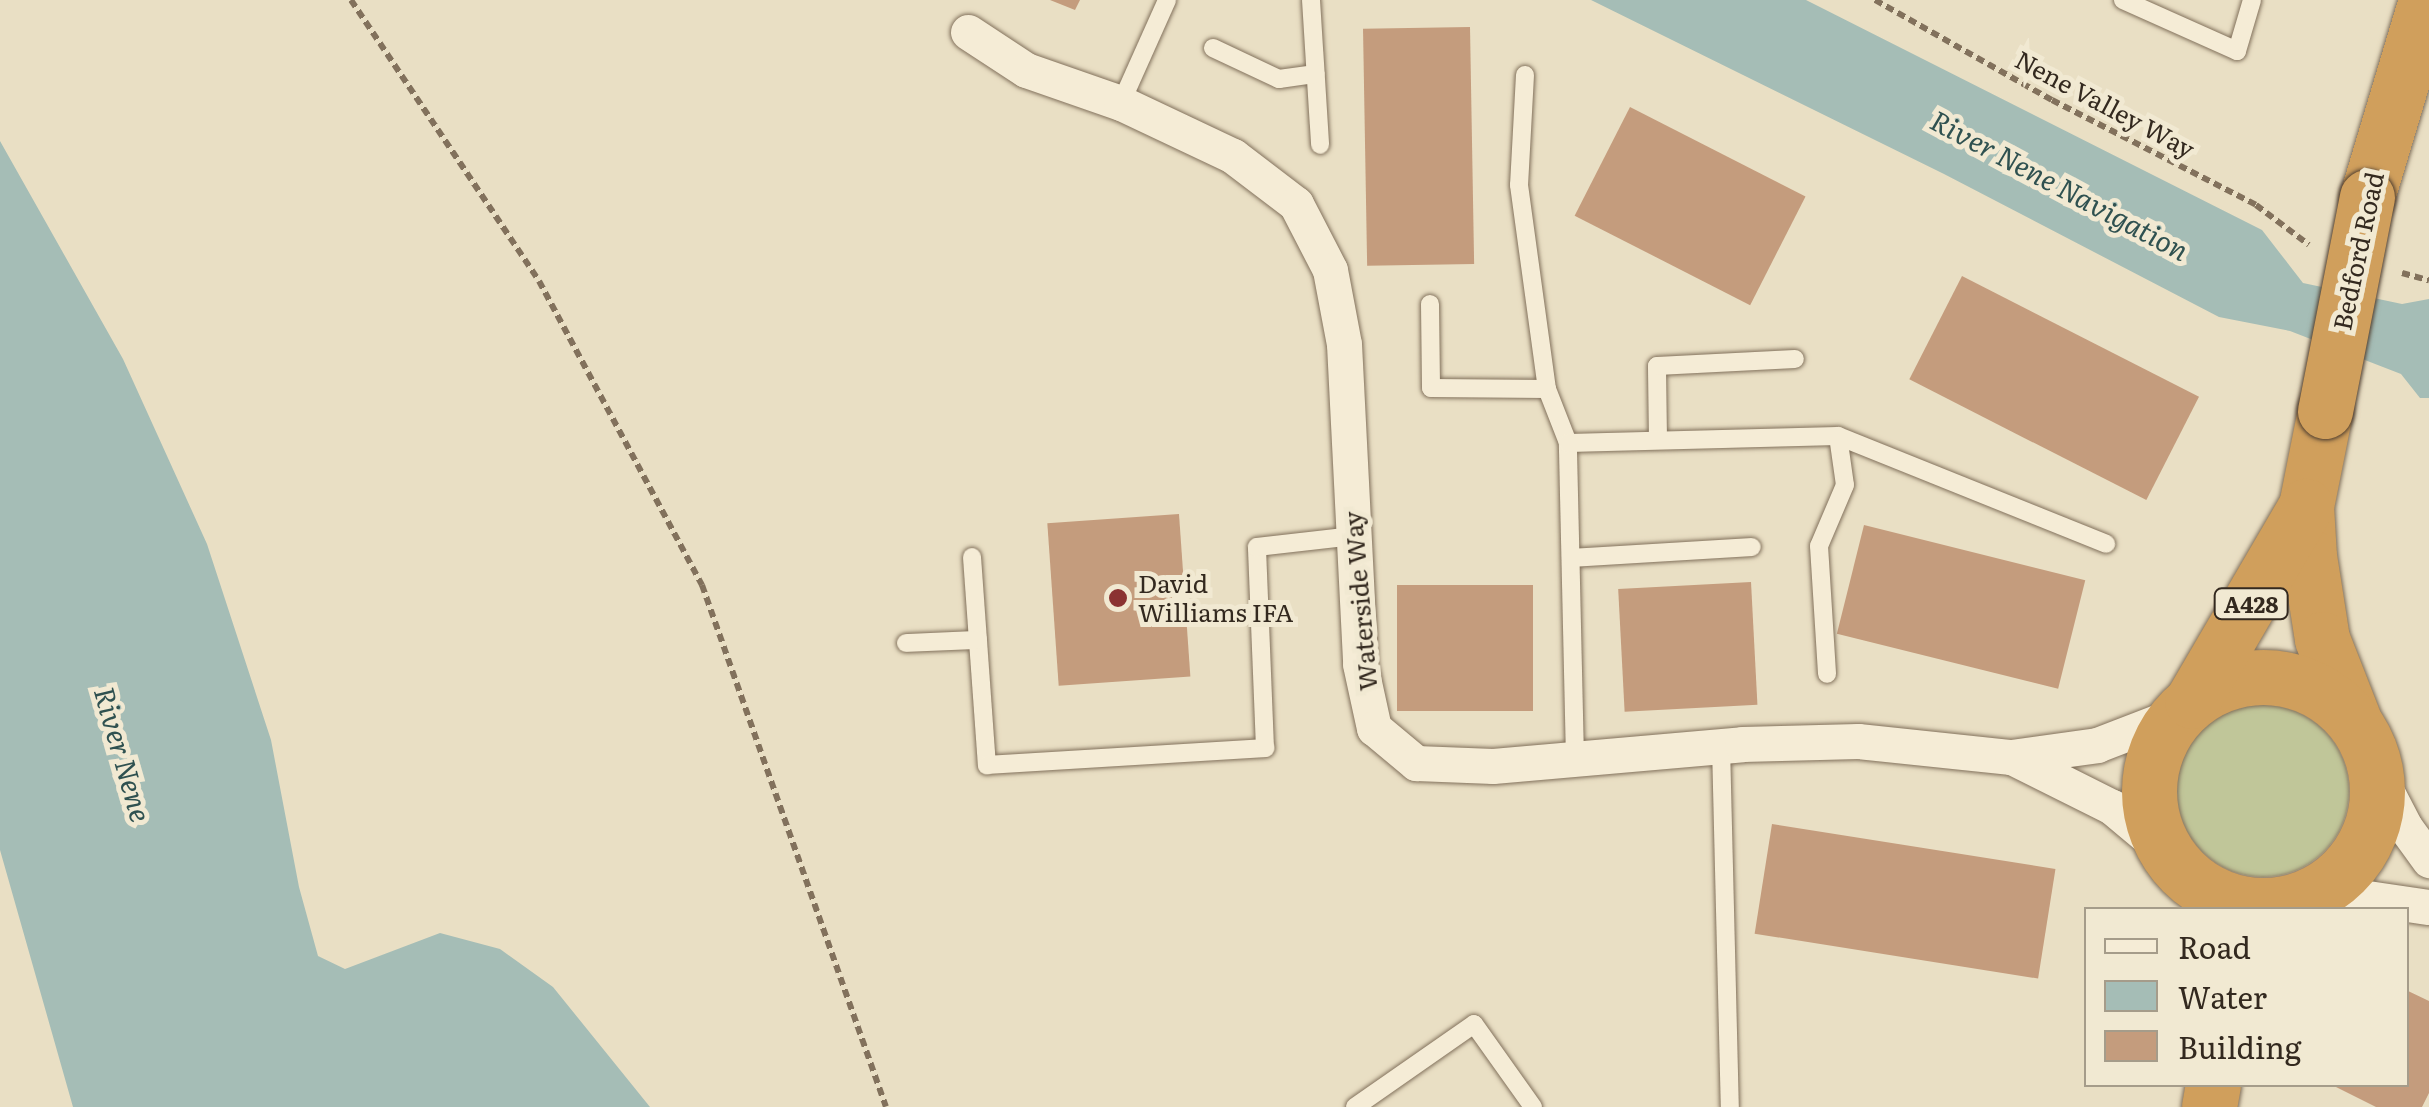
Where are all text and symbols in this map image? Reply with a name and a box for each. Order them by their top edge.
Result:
street label: Nene Valley Way [2010,44,2200,164]
water label: River Nene Navigation [1925,102,2195,266]
street label: Bedford Road [2327,169,2389,333]
street label: Waterside Way [1337,510,1383,692]
place label: David Williams IFA [1138,569,1293,628]
marker: David Williams IFA [1107,587,1129,609]
road number: A428 [2214,587,2288,621]
water label: River Nene [89,683,159,825]
legend [2084,907,2409,1087]
text: Road [2178,924,2251,968]
text: Water [2178,974,2267,1018]
text: Building [2178,1024,2302,1068]

